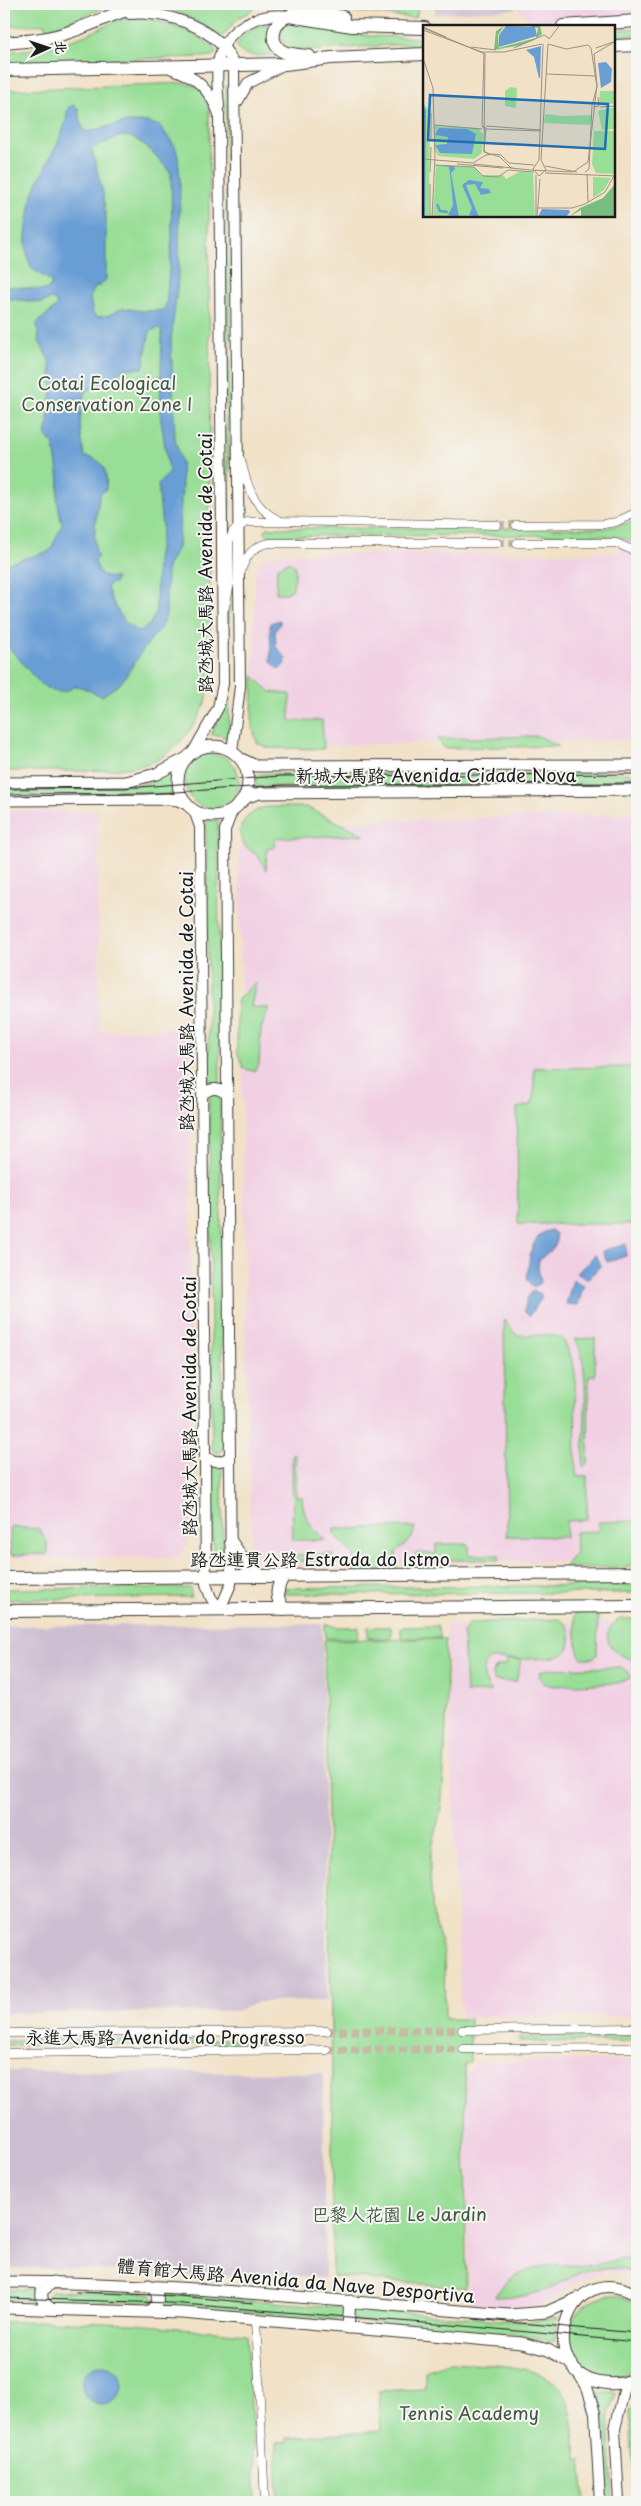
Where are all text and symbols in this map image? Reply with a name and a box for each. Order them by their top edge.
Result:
north arrow [22,22,72,72]
inset map [423,25,616,218]
text: 北 [51,40,72,55]
park label: Cotai Ecological Conservation Zone I [21,369,193,417]
street label: 路氹城大馬路 Avenida de Cotai [191,433,218,693]
street label: 新城大馬路 Avenida Cidade Nova [296,761,576,788]
street label: 路氹城大馬路 Avenida de Cotai [172,871,199,1131]
street label: 路氹城大馬路 Avenida de Cotai [175,1276,202,1536]
street label: 路氹連貫公路 Estrada do Istmo [190,1545,450,1572]
street label: 永進大馬路 Avenida do Progresso [25,2023,305,2050]
park label: 巴黎人花園 Le Jardin [311,2200,487,2227]
street label: 體育館大馬路 Avenida da Nave Desportiva [116,2251,476,2309]
park label: Tennis Academy [399,2399,539,2426]

